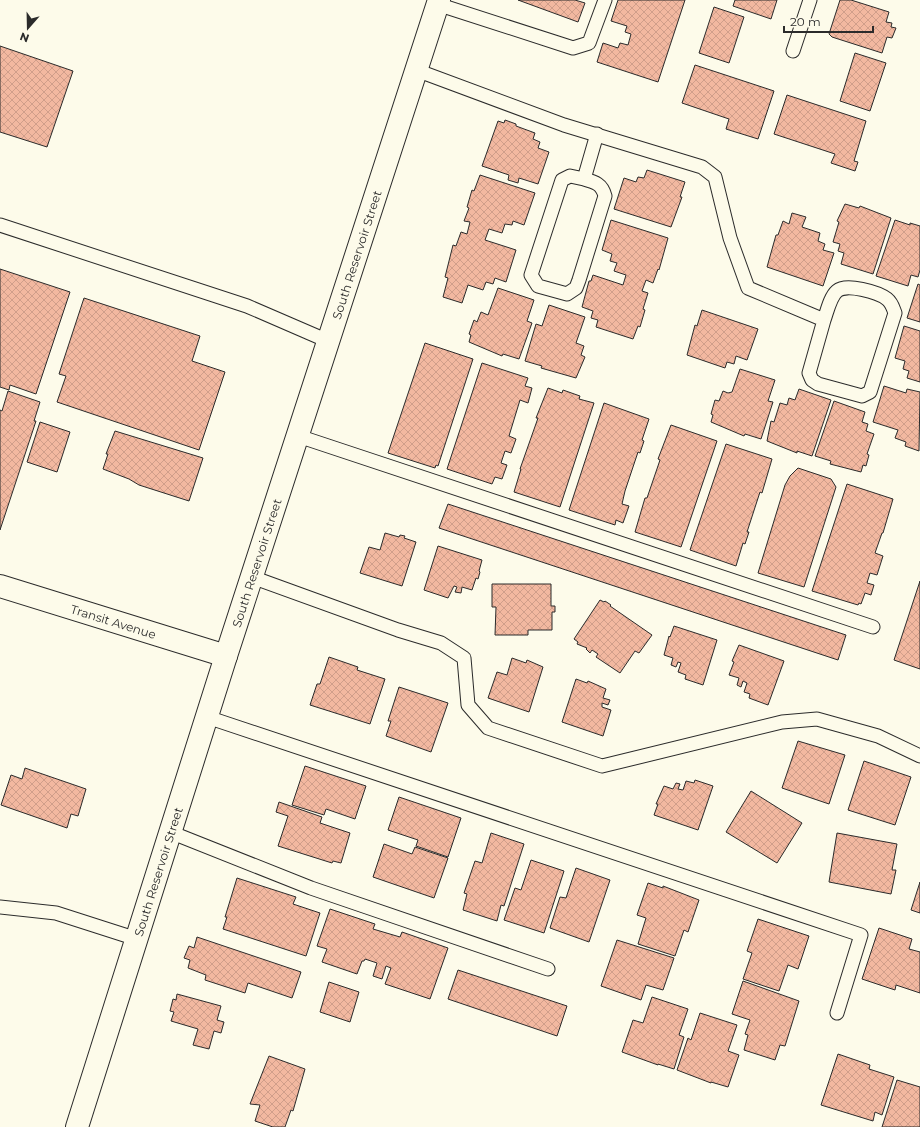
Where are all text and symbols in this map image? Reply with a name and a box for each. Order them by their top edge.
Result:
north arrow [8,8,48,48]
scale bar [784,8,873,34]
text: 20 m [790,14,821,29]
text: N [18,29,31,45]
street label: South Reservoir Street [328,188,384,321]
street label: South Reservoir Street [228,496,284,629]
street label: Transit Avenue [69,601,158,641]
street label: South Reservoir Street [130,805,185,938]

